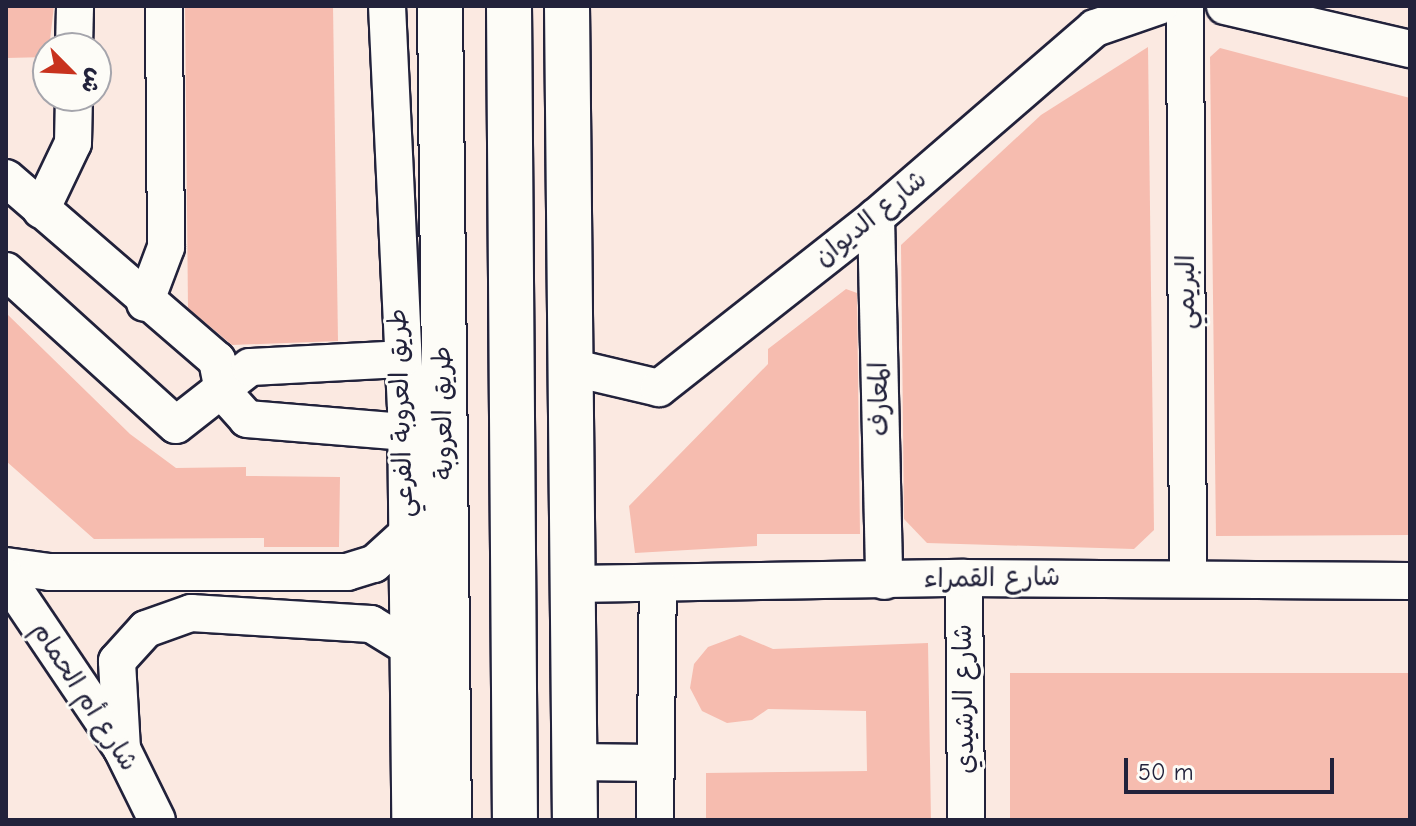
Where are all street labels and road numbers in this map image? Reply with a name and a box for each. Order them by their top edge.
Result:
street label: شارع الديوان [809,164,933,274]
street label: البريمي [1171,255,1203,329]
street label: طريق العروبة الفرعي [383,308,421,518]
street label: طريق العروبة [427,346,461,480]
street label: المعارف [864,362,896,436]
street label: شارع القمراء [924,562,1060,596]
street label: شارع أم الحمام [24,617,144,777]
street label: شارع الرشيدي [948,624,982,774]

